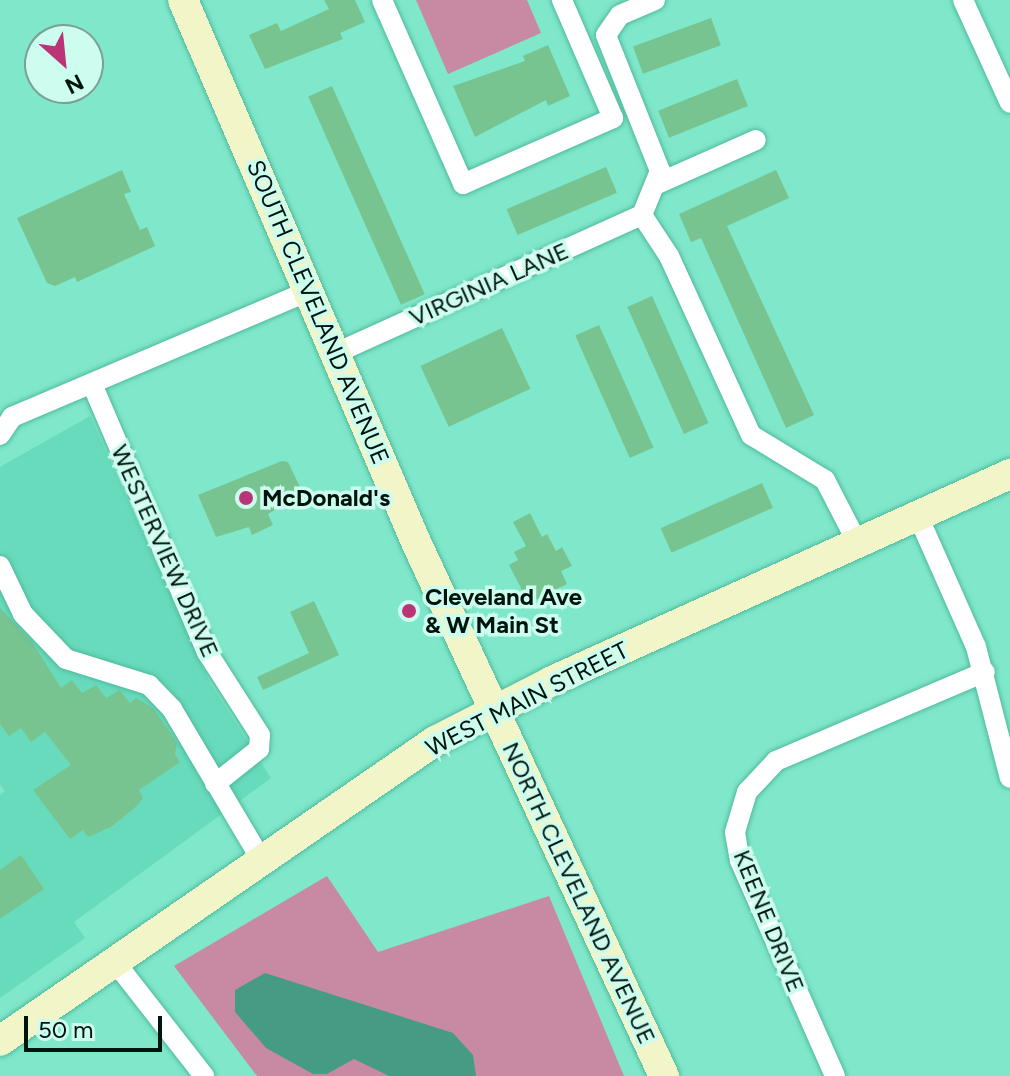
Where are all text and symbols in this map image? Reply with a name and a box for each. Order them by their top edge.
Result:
north arrow [24,24,104,104]
text: N [61,68,88,100]
street label: SOUTH CLEVELAND AVENUE [241,156,395,468]
street label: VIRGINIA LANE [405,236,573,332]
street label: WESTERVIEW DRIVE [105,440,225,662]
place label: McDonald's [262,484,390,512]
marker: McDonald's [237,489,255,507]
place label: Cleveland Ave & W Main St [425,583,582,639]
marker: Cleveland Ave & W Main St [400,602,418,620]
street label: WEST MAIN STREET [421,635,633,763]
street label: NORTH CLEVELAND AVENUE [496,738,662,1048]
street label: KEENE DRIVE [727,846,811,996]
scale bar [28,1000,166,1050]
text: 50 m [38,1015,94,1044]

